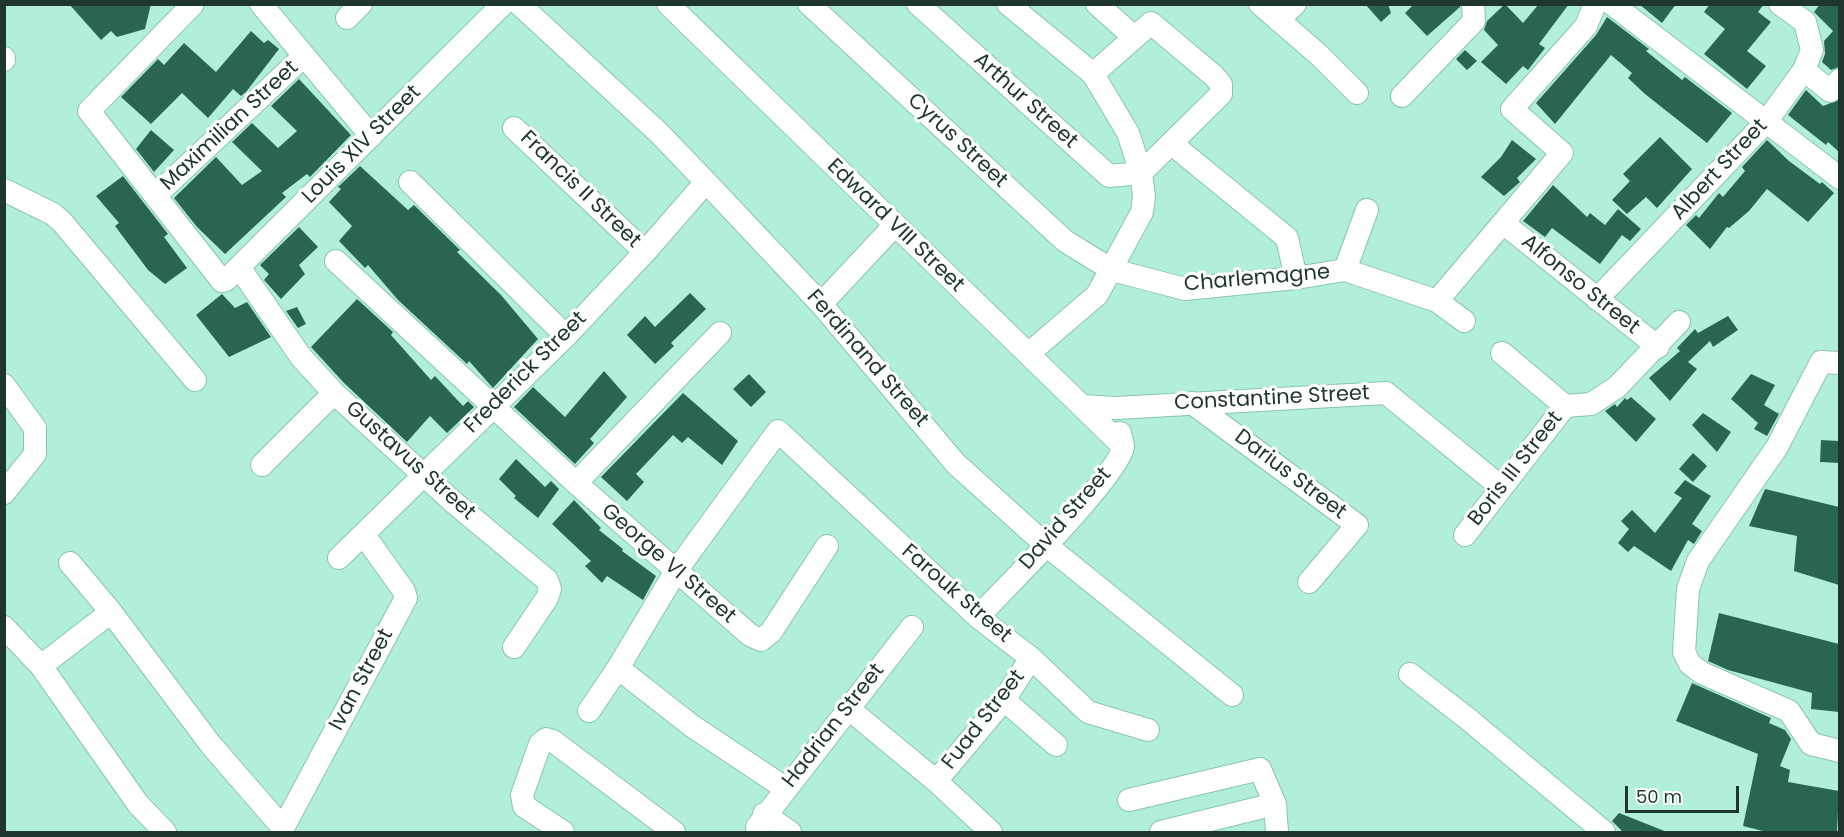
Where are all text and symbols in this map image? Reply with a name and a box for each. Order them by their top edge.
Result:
street label: Arthur Street [968,48,1082,154]
street label: Maximilian Street [156,56,304,196]
street label: Louis XIV Street [298,81,426,209]
street label: Cyrus Street [902,88,1012,194]
street label: Albert Street [1667,114,1773,226]
street label: Francis II Street [514,126,646,254]
street label: Edward VIII Street [821,154,969,298]
street label: Alfonso Street [1516,230,1644,340]
street label: Charlemagne [1183,260,1331,298]
street label: Ferdinand Street [801,285,933,433]
street label: Frederick Street [460,307,592,439]
street label: Constantine Street [1174,381,1370,417]
street label: Gustavus Street [340,396,480,526]
street label: Boris III Street [1463,407,1569,531]
street label: Darius Street [1229,425,1351,525]
street label: David Street [1015,463,1117,575]
street label: George VI Street [596,499,740,629]
street label: Farouk Street [896,539,1016,649]
street label: Ivan Street [325,625,399,735]
street label: Hadrian Street [778,659,890,793]
street label: Fuad Street [937,665,1031,775]
scale bar [1628,774,1742,812]
text: 50 m [1636,784,1682,809]

